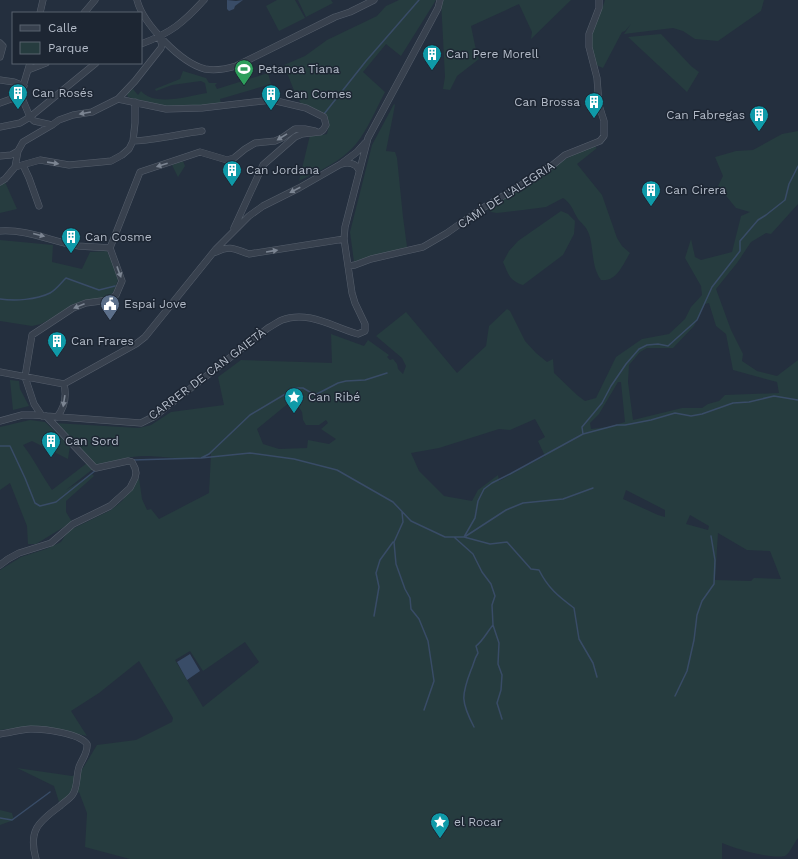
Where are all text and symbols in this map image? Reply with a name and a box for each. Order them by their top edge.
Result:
legend [12,12,142,64]
text: Calle [48,21,77,35]
text: Parque [48,41,89,55]
building icon: Can Pere Morell [421,43,443,71]
place label: Can Pere Morell [446,47,539,61]
sports icon: Petanca Tiana [233,58,255,86]
place label: Petanca Tiana [258,62,340,76]
building icon: Can Rosés [7,82,29,110]
building icon: Can Comes [260,83,282,111]
place label: Can Rosés [32,86,93,100]
place label: Can Comes [285,87,352,101]
building icon: Can Brossa [583,91,605,119]
place label: Can Brossa [514,95,580,109]
building icon: Can Fabregas [748,104,770,132]
place label: Can Fabregas [666,108,745,122]
one-way arrow [79,110,91,116]
one-way arrow [277,133,287,141]
street label: CAMÍ DE L'ALEGRIA [455,158,557,232]
building icon: Can Jordana [221,159,243,187]
one-way arrow [47,160,59,166]
one-way arrow [156,162,168,168]
place label: Can Jordana [246,163,320,177]
building icon: Can Cirera [640,179,662,207]
place label: Can Cirera [665,183,726,197]
one-way arrow [289,187,300,193]
building icon: Can Cosme [60,226,82,254]
place label: Can Cosme [85,230,152,244]
one-way arrow [32,233,45,239]
one-way arrow [266,248,278,254]
one-way arrow [116,266,122,278]
public building icon: Espai Jove [99,293,121,321]
place label: Espai Jove [124,297,186,311]
one-way arrow [74,303,85,309]
street label: CARRER DE CAN GAIETÀ [146,325,268,423]
building icon: Can Frares [46,330,68,358]
place label: Can Frares [71,334,134,348]
place icon: Can Ribé [283,386,305,414]
place label: Can Ribé [308,390,360,404]
one-way arrow [61,395,67,408]
building icon: Can Sord [40,430,62,458]
place label: Can Sord [65,434,119,448]
place icon: el Rocar [429,811,451,839]
place label: el Rocar [454,815,502,829]

